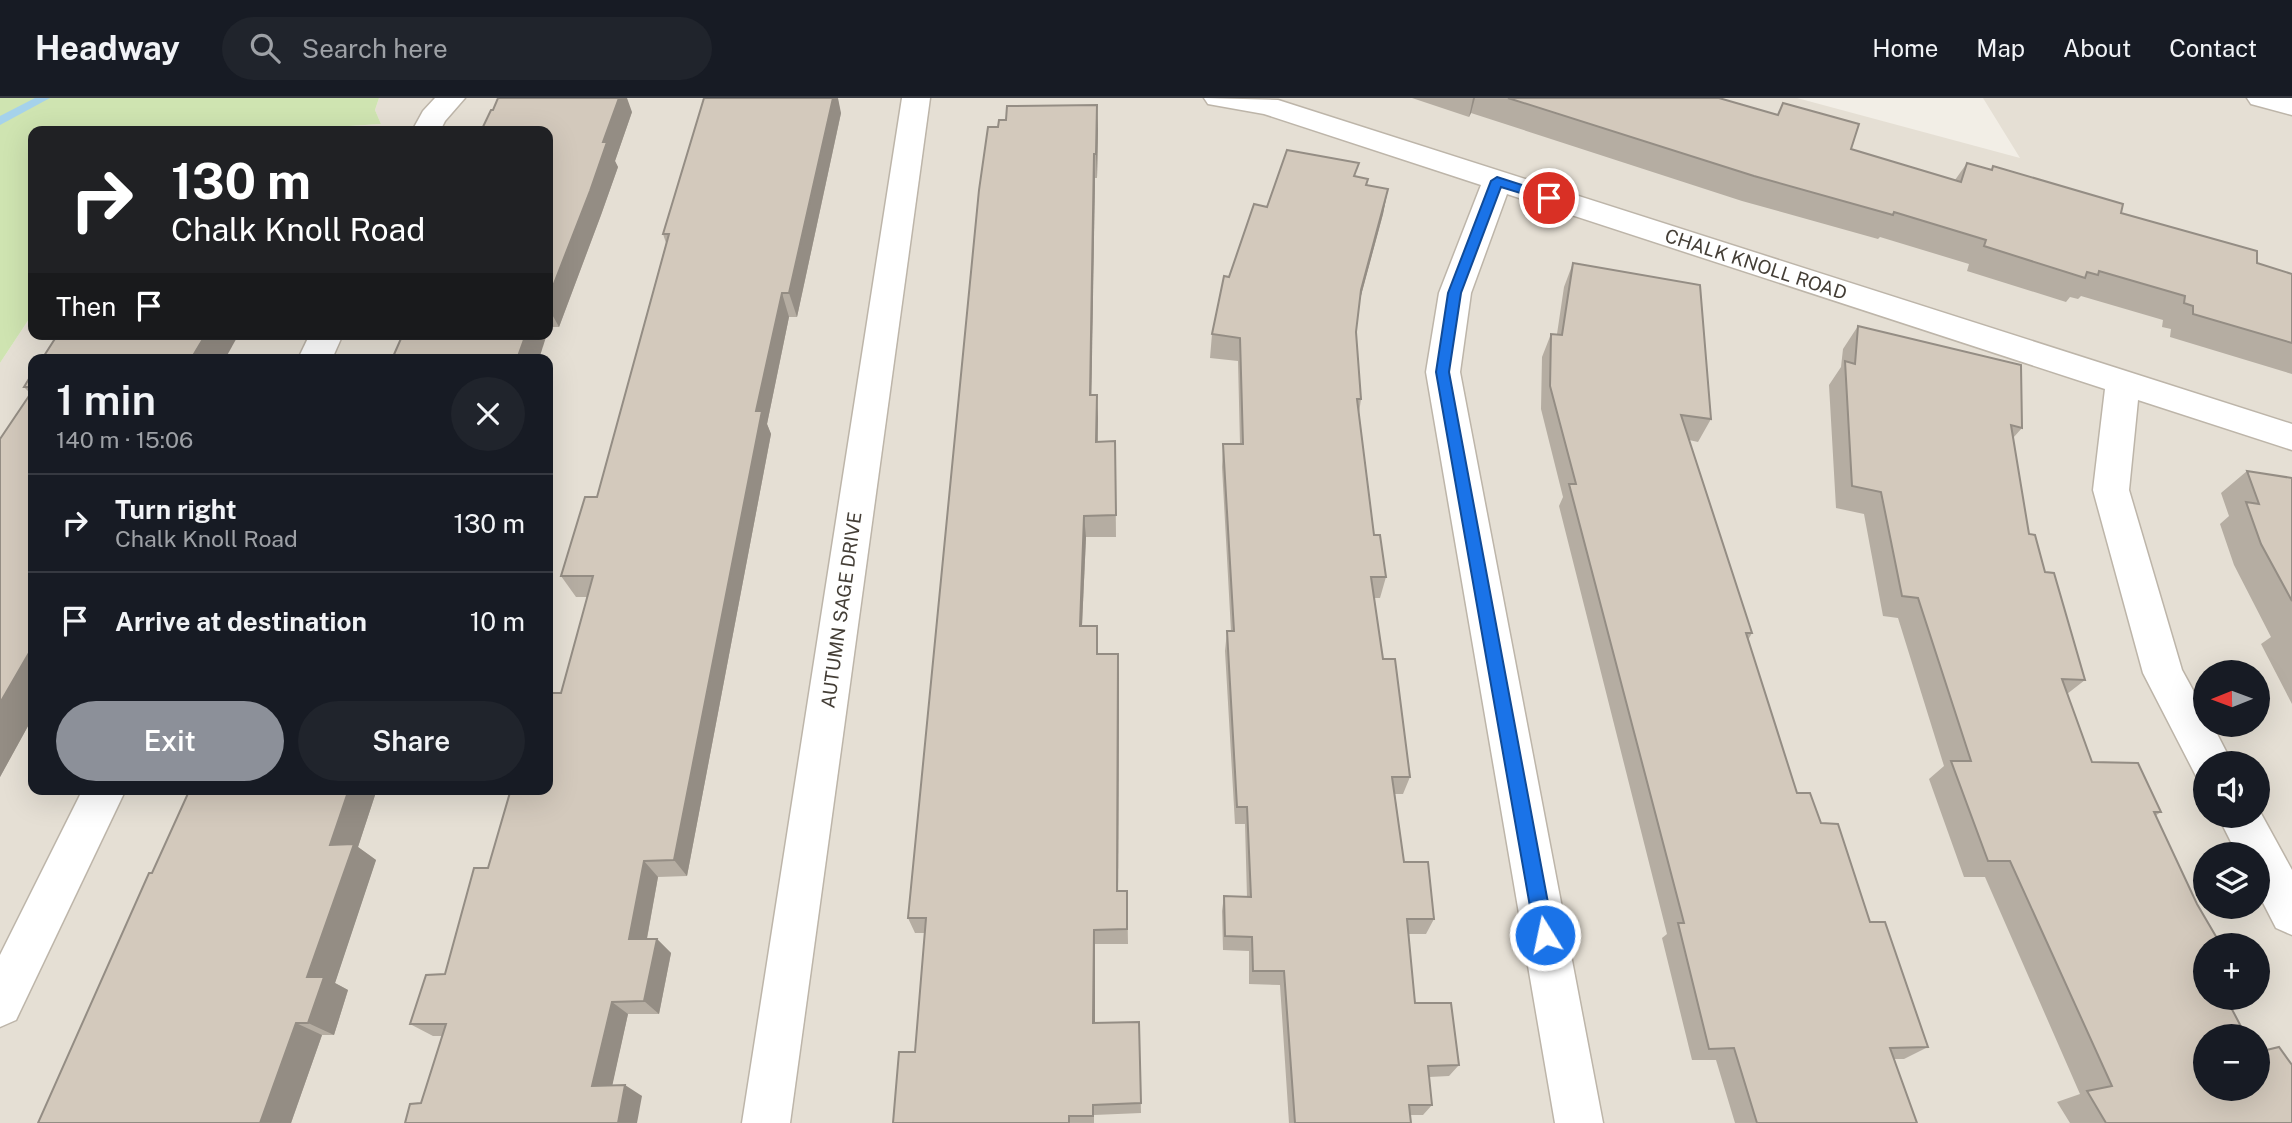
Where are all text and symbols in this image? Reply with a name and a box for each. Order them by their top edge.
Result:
search box [222,17,712,80]
text: Headway [35,29,180,67]
icon: search [246,29,284,67]
text: Search here [302,33,448,64]
text: Home [1872,34,1938,62]
text: Map [1976,34,2025,62]
text: About [2063,34,2131,62]
text: Contact [2169,34,2257,62]
text: 130 m [171,152,311,210]
icon: right [56,154,147,245]
pin [1519,168,1579,228]
icon: arrive [1530,179,1568,217]
text: Chalk Knoll Road [171,211,425,248]
street label: CHALK KNOLL ROAD [1662,224,1850,304]
icon: arrive [130,287,168,325]
text: Then [56,291,116,322]
text: 1 min [56,375,156,424]
button: close [451,377,525,451]
text: 140 m · 15:06 [56,426,193,453]
text: Turn right [115,494,237,525]
icon: right [56,504,94,542]
text: 130 m [453,508,525,539]
street label: AUTUMN SAGE DRIVE [816,510,866,710]
text: Chalk Knoll Road [115,525,298,552]
icon: arrive [56,602,94,640]
text: Arrive at destination [115,606,367,637]
text: 10 m [470,606,525,637]
north arrow [2193,660,2270,737]
map controls [2193,660,2270,1101]
button: Exit [56,701,284,781]
button: Share [298,701,525,781]
button: sound [2193,751,2270,828]
button: layers [2193,842,2270,919]
position arrow [1508,898,1582,972]
button: + [2193,933,2270,1010]
button: − [2193,1024,2270,1101]

